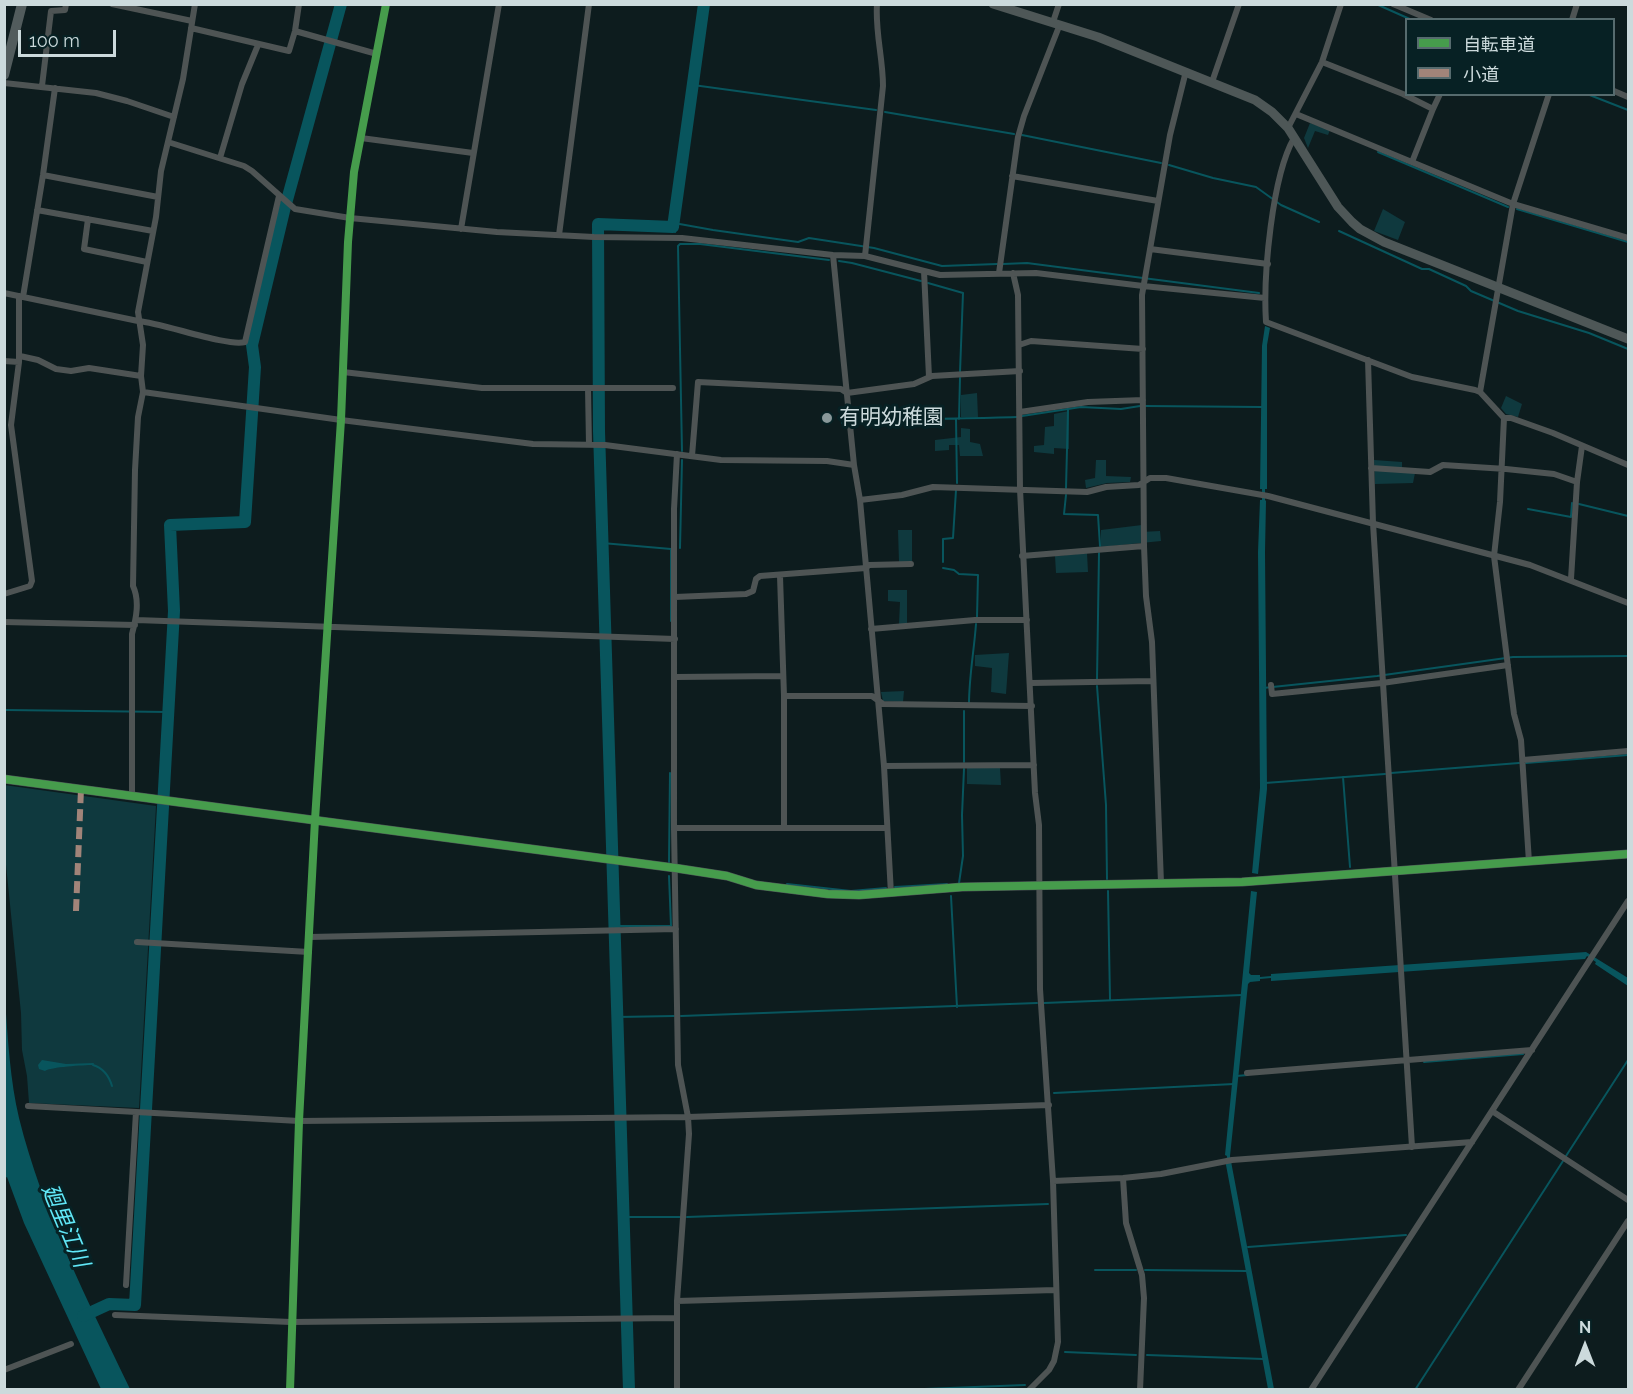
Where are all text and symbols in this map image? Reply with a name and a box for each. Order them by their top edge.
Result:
scale bar [21,18,118,56]
legend [1405,18,1615,96]
text: 100 m [29,30,80,51]
text: 自転車道 [1463,34,1535,55]
text: 小道 [1463,64,1499,85]
place label: 有明幼稚園 [839,405,944,431]
marker: 有明幼稚園 [820,411,834,425]
water label: 廻里江川 [36,1180,94,1272]
north arrow [1555,1316,1615,1376]
text: N [1579,1318,1591,1337]

